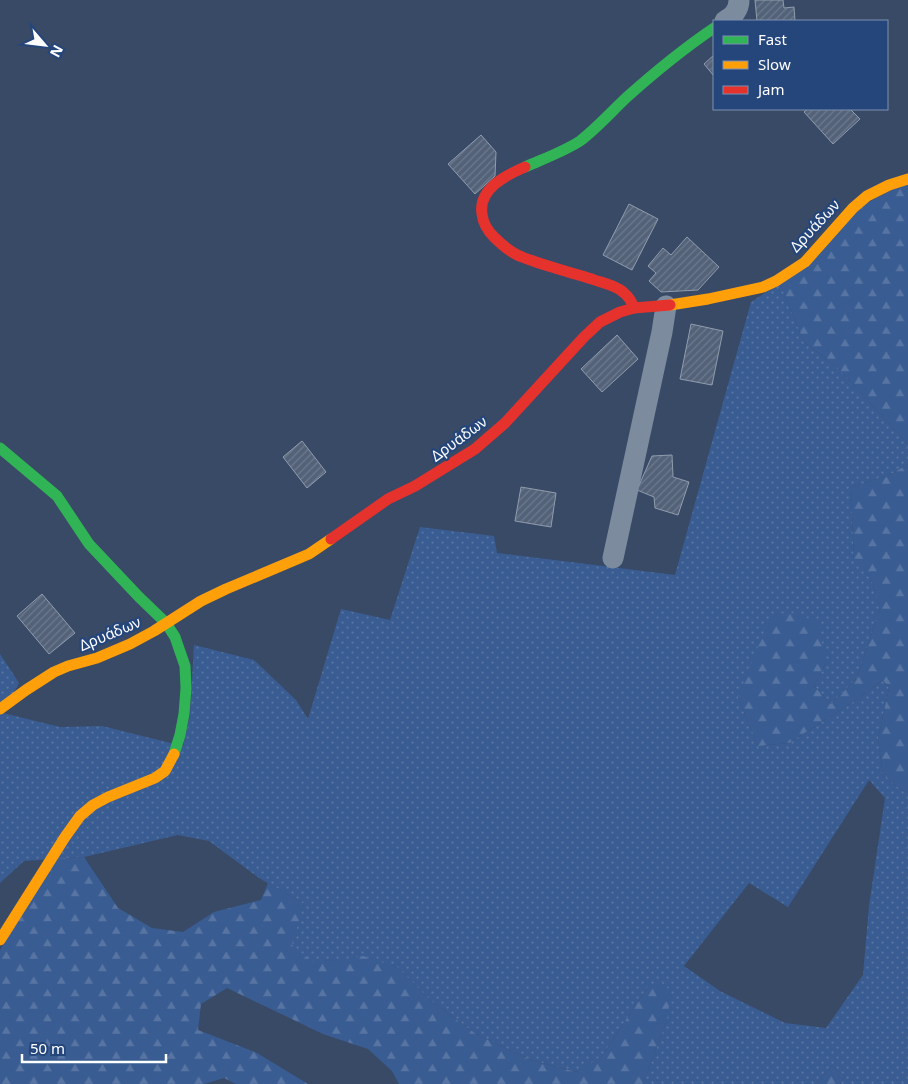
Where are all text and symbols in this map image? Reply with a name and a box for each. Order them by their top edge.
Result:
north arrow [20,20,70,70]
legend [713,20,888,110]
text: Fast [758,29,787,49]
text: N [46,42,68,61]
text: Slow [758,54,791,74]
text: Jam [756,79,785,99]
street label: Δρυάδων [785,195,844,256]
street label: Δρυάδων [426,411,491,465]
street label: Δρυάδων [76,611,144,655]
scale bar [22,1032,166,1064]
text: 50 m [30,1038,65,1058]

